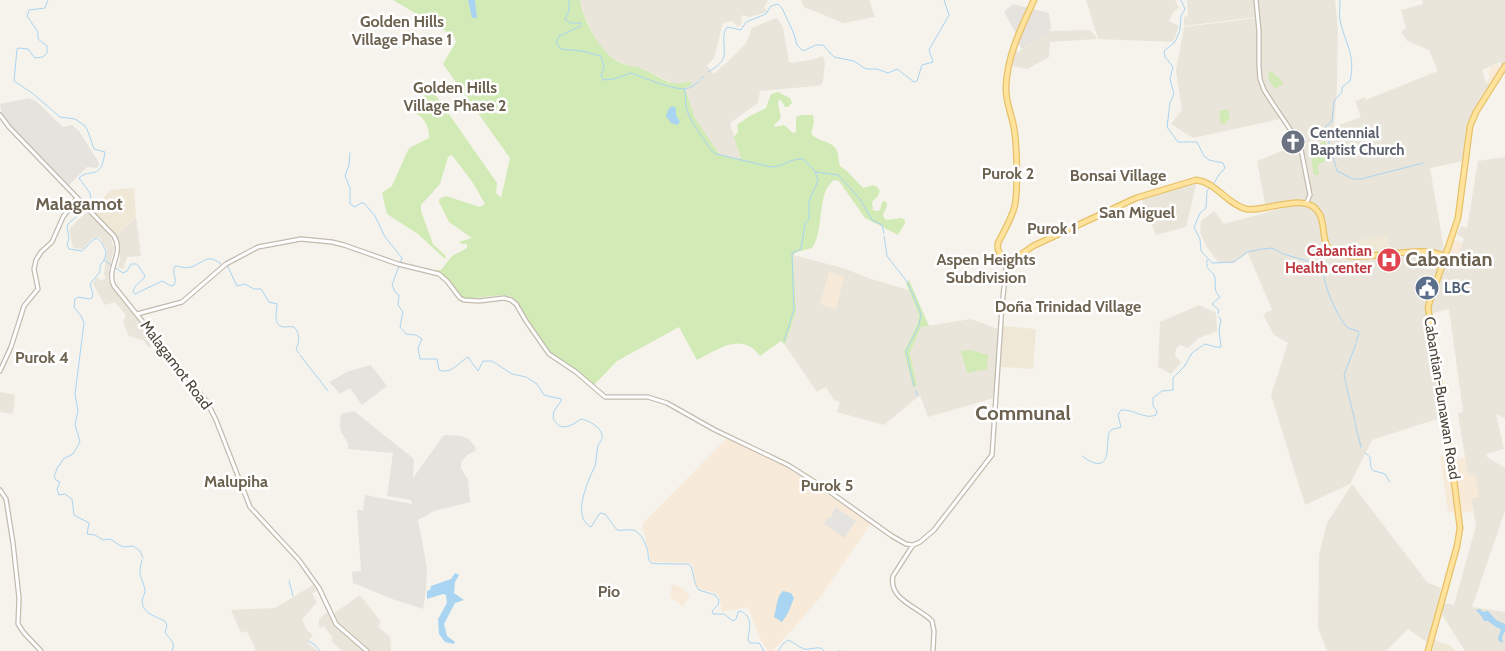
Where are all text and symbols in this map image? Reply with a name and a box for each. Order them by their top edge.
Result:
district label: Golden Hills Village Phase 1 [352,12,452,49]
district label: Golden Hills Village Phase 2 [403,78,507,115]
place label: Centennial Baptist Church [1310,124,1405,159]
church icon: Centennial Baptist Church [1280,129,1306,155]
district label: Purok 2 [982,164,1034,183]
district label: Bonsai Village [1070,166,1166,185]
district label: Malagamot [35,193,123,215]
district label: San Miguel [1099,203,1175,222]
district label: Purok 1 [1027,219,1077,238]
place label: Cabantian Health center [1285,242,1372,277]
hospital icon: Cabantian Health center [1376,247,1402,273]
district label: Cabantian [1405,247,1493,271]
district label: Aspen Heights Subdivision [936,250,1036,287]
public building icon: LBC [1414,275,1440,301]
place label: LBC [1444,279,1470,297]
district label: Doña Trinidad Village [995,297,1141,316]
street label: Cabantian-Bunawan Road [1420,315,1464,481]
street label: Malagamot Road [137,317,215,413]
district label: Purok 4 [15,348,69,367]
district label: Communal [975,401,1071,425]
district label: Malupiha [204,472,268,491]
district label: Purok 5 [801,476,853,495]
district label: Pio [598,582,620,601]

